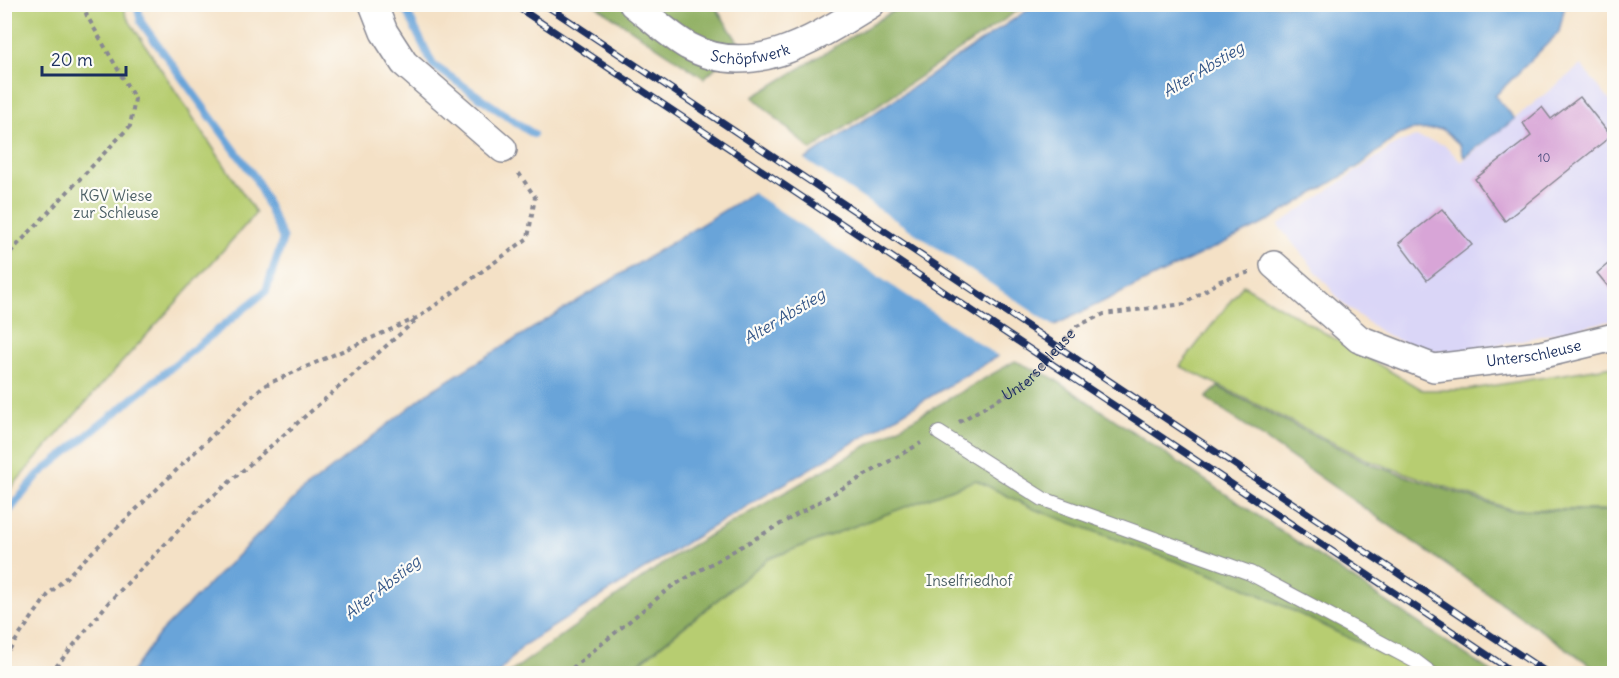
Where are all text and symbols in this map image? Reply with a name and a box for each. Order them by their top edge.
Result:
water label: Alter Abstieg [1159,36,1248,101]
scale bar [42,39,126,77]
street label: Schöpfwerk [709,39,793,68]
text: 20 m [51,48,93,71]
house number: 10 [1538,150,1550,165]
park label: KGV Wiese zur Schleuse [73,186,159,222]
water label: Alter Abstieg [740,283,829,348]
street label: Unterschleuse [998,325,1079,404]
street label: Unterschleuse [1485,335,1583,370]
water label: Alter Abstieg [340,550,425,623]
park label: Inselfriedhof [926,571,1013,590]

